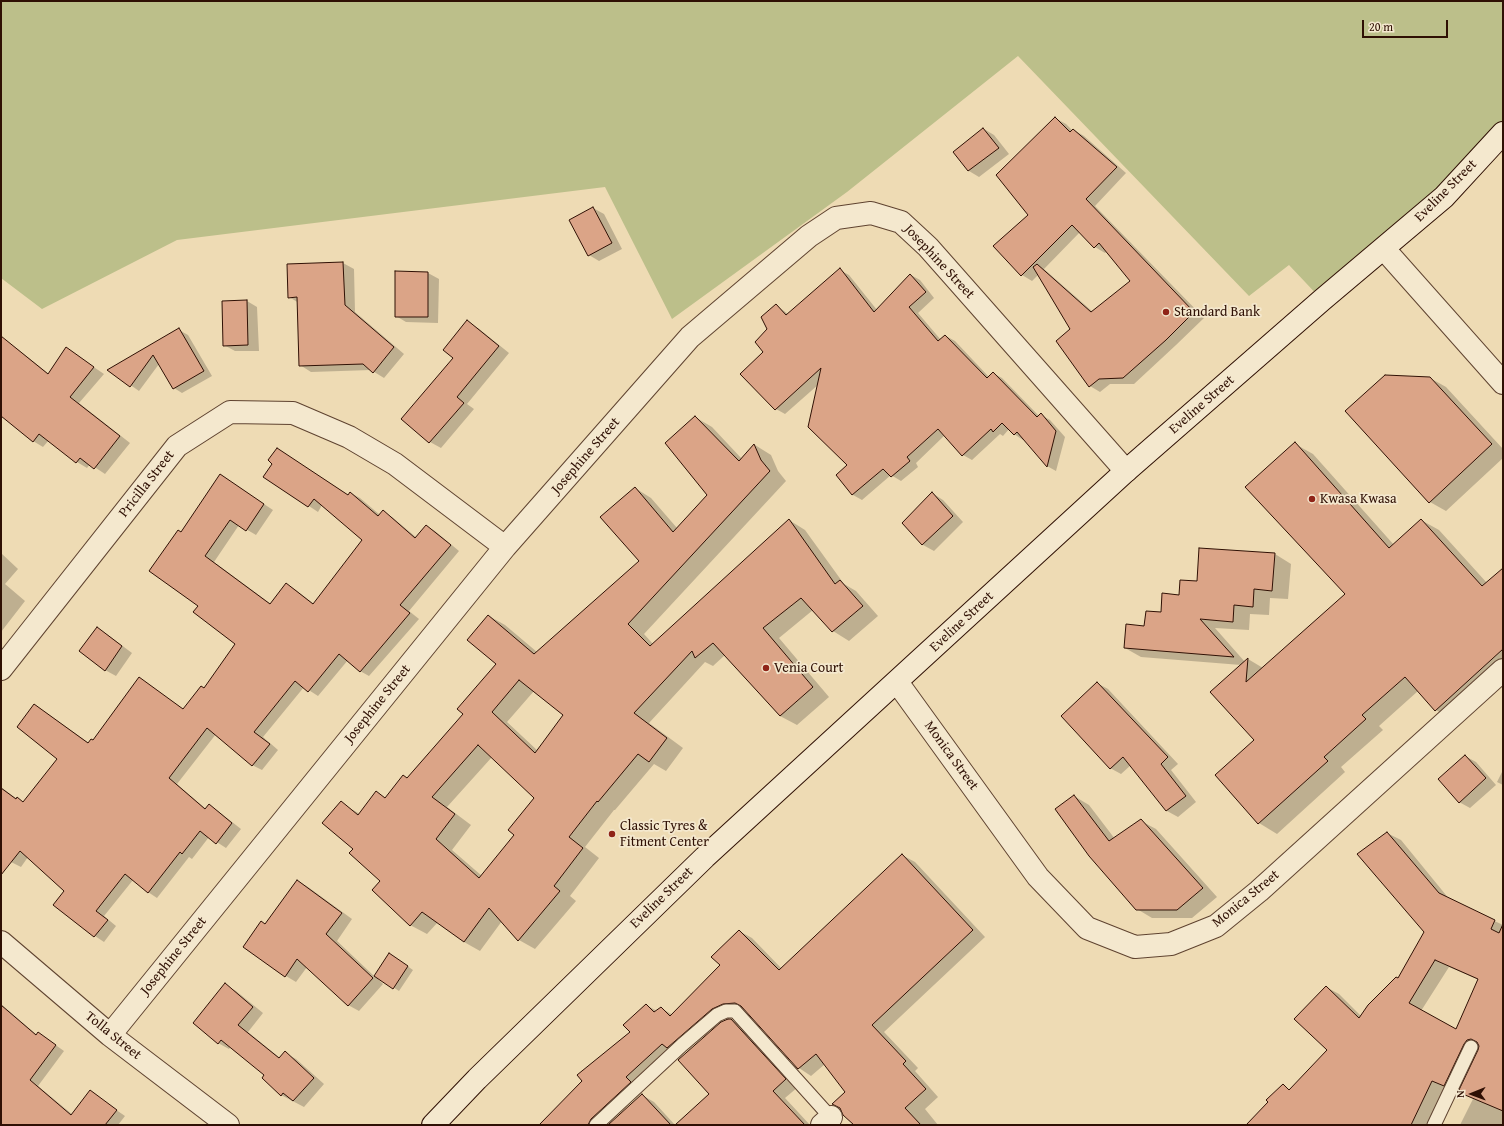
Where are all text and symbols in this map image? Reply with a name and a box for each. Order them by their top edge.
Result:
scale bar [1364,12,1450,38]
text: 20 m [1369,18,1393,35]
street label: Eveline Street [1411,156,1481,226]
street label: Josephine Street [900,221,978,303]
place label: Standard Bank [1174,304,1260,320]
marker: Standard Bank [1161,307,1171,317]
street label: Eveline Street [1166,372,1238,438]
street label: Josephine Street [548,414,624,498]
street label: Pricilla Street [116,447,178,521]
place label: Kwasa Kwasa [1320,491,1397,507]
marker: Kwasa Kwasa [1307,494,1317,504]
street label: Eveline Street [927,588,997,656]
place label: Venia Court [774,660,843,676]
street label: Josephine Street [341,661,415,747]
marker: Venia Court [761,663,771,673]
street label: Monica Street [920,718,982,794]
place label: Classic Tyres & Fitment Center [620,818,709,850]
marker: Classic Tyres & Fitment Center [607,829,617,839]
street label: Eveline Street [627,864,697,932]
street label: Monica Street [1209,867,1283,931]
street label: Josephine Street [137,913,211,999]
street label: Tolla Street [82,1008,144,1064]
north arrow [1452,1074,1492,1114]
text: N [1452,1090,1468,1098]

